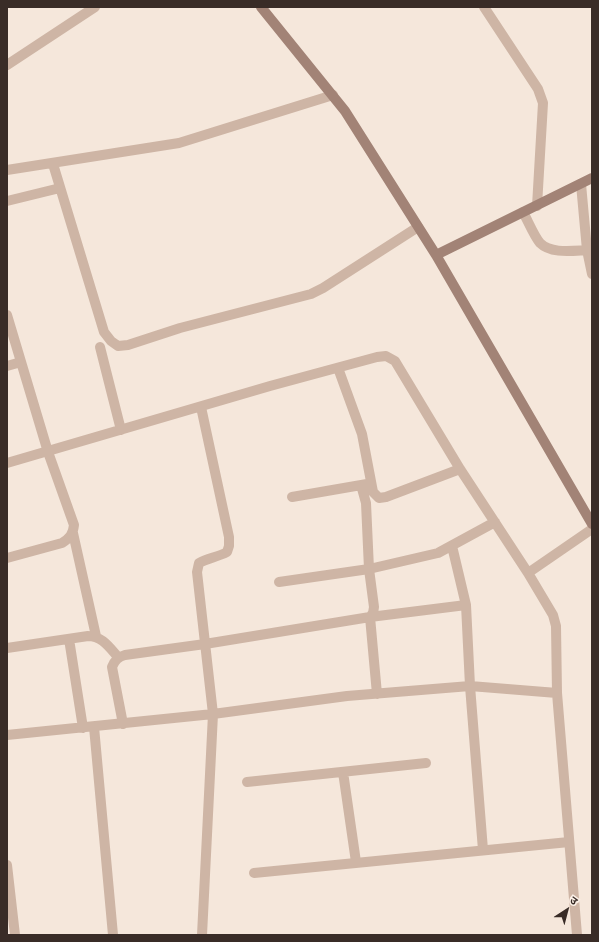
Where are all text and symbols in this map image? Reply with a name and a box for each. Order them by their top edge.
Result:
north arrow [547,890,587,930]
text: उ [567,893,581,908]

